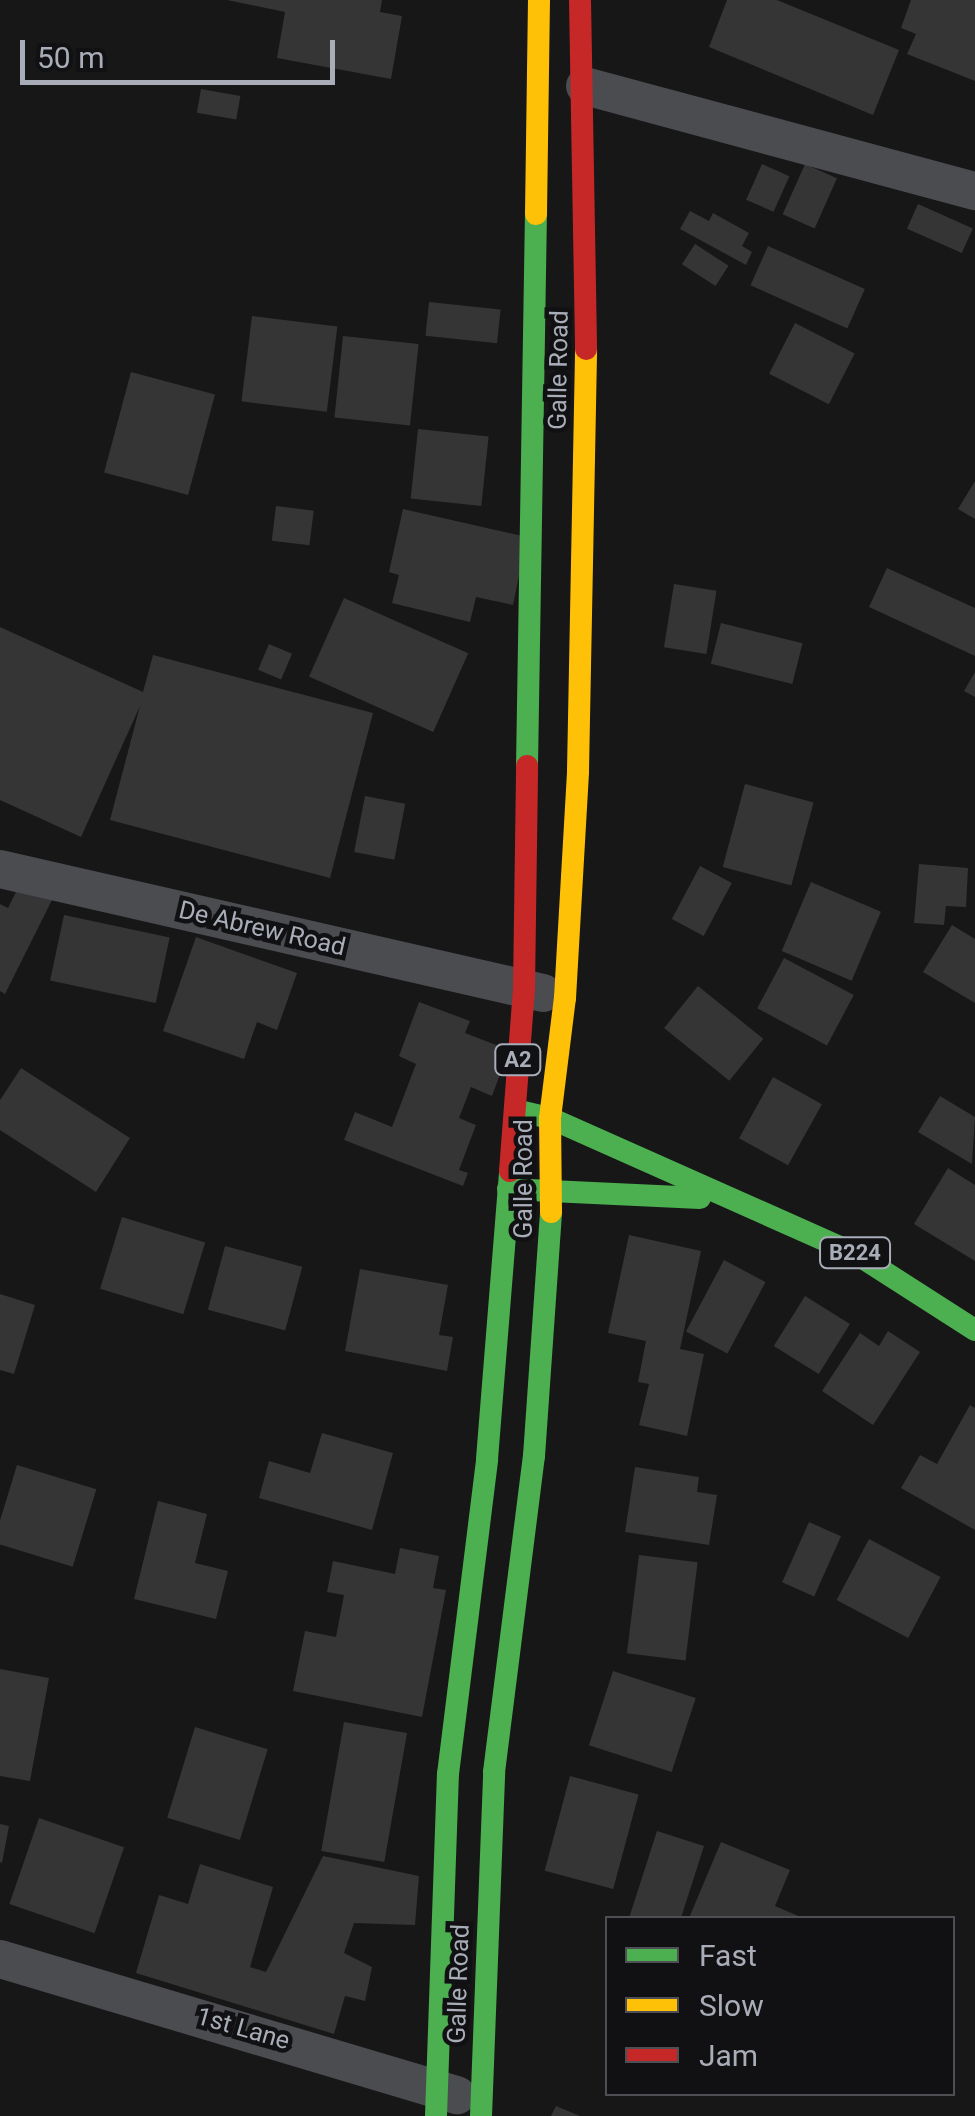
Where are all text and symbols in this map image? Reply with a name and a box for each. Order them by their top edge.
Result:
scale bar [25,20,340,82]
text: 50 m [37,40,104,75]
street label: Galle Road [543,310,575,430]
street label: De Abrew Road [176,895,348,963]
road number: A2 [493,1043,543,1077]
street label: Galle Road [509,1119,539,1239]
road number: B224 [818,1236,892,1270]
legend [605,1916,955,2096]
street label: Galle Road [442,1924,476,2044]
text: Fast [699,1938,757,1973]
text: Slow [699,1988,764,2023]
street label: 1st Lane [193,2001,293,2057]
text: Jam [699,2038,758,2073]

